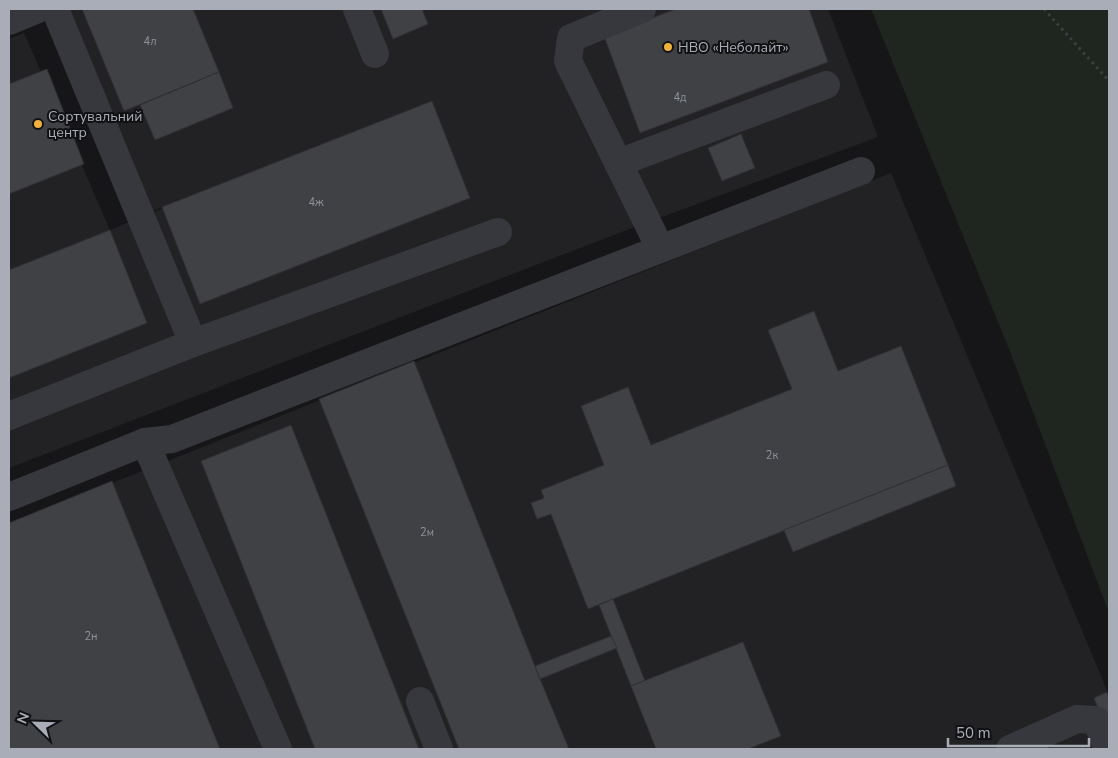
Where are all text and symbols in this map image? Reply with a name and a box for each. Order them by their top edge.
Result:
house number: 4л [144,34,156,49]
place label: НВО «Неболайт» [678,38,789,57]
marker: НВО «Неболайт» [662,41,674,53]
house number: 4д [673,90,687,105]
place label: Сортувальний центр [48,107,142,142]
marker: Сортувальний центр [32,118,44,130]
house number: 4ж [308,195,324,210]
house number: 2к [766,448,778,463]
house number: 2м [420,525,434,540]
house number: 2н [84,629,98,644]
north arrow [10,698,60,748]
text: N [13,710,34,727]
scale bar [948,716,1089,748]
text: 50 m [956,723,991,743]

